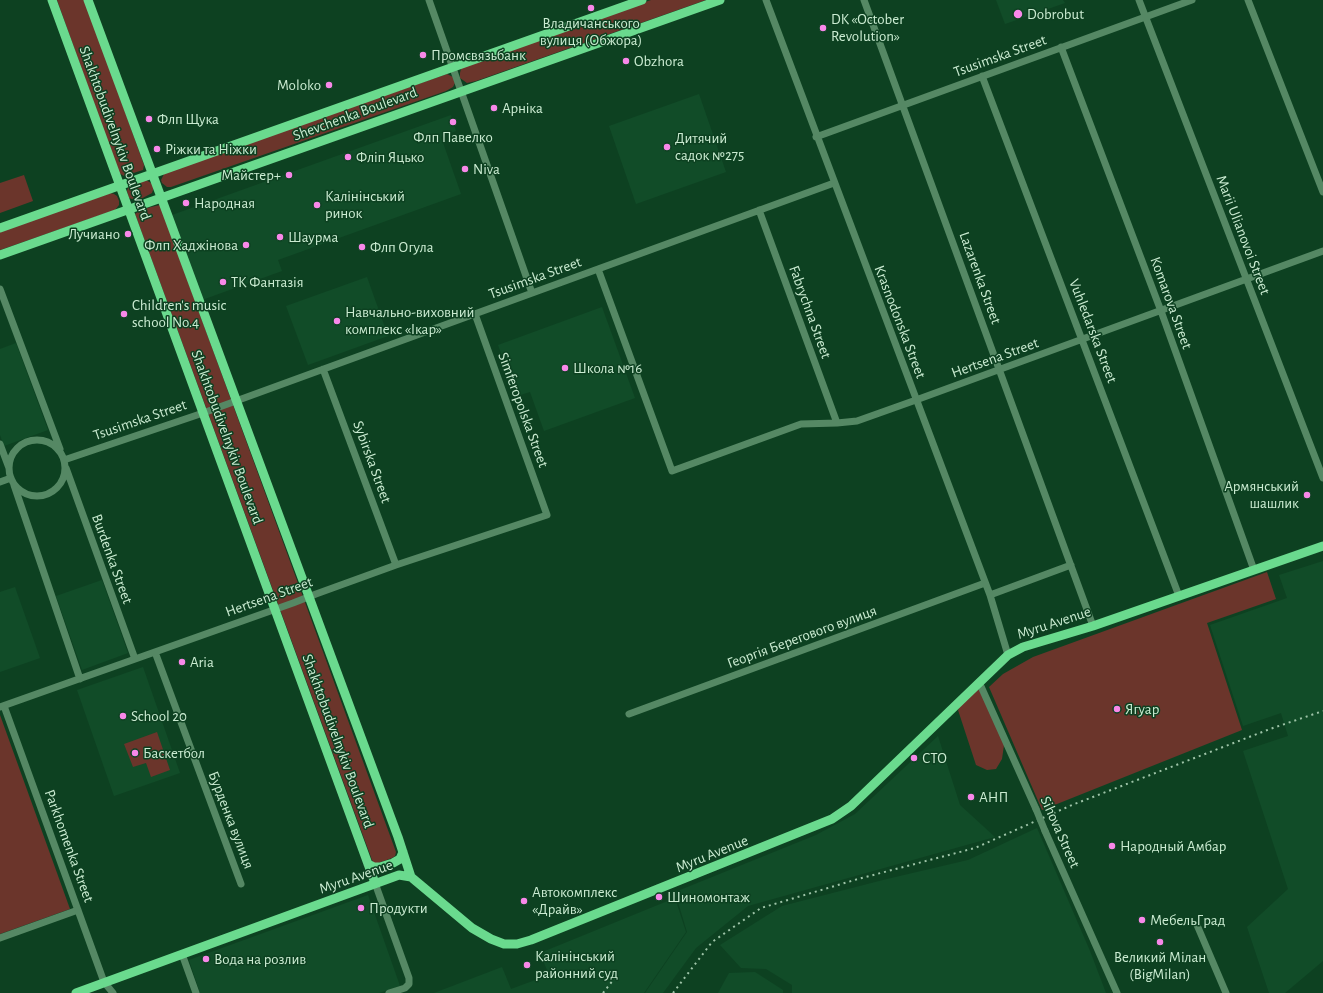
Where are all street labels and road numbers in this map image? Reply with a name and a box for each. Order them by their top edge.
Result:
street label: Tsusimska Street [951,31,1049,81]
street label: Shakhtobudivelnykiv Boulevard [75,44,155,222]
street label: Shevchenka Boulevard [290,83,420,145]
street label: Marii Ulianovoi Street [1212,173,1274,297]
street label: Lazarenka Street [955,229,1005,327]
street label: Tsusimska Street [486,253,584,303]
street label: Komarova Street [1146,255,1196,351]
street label: Fabrychna Street [785,263,835,361]
street label: Krasnodonska Street [870,263,930,381]
street label: Vuhledarska Street [1065,276,1121,386]
street label: Hertsena Street [949,334,1041,382]
street label: Shakhtobudivelnykiv Boulevard [187,348,267,526]
street label: Simferopolska Street [494,350,552,470]
street label: Tsusimska Street [91,396,189,444]
street label: Sybirska Street [349,418,395,506]
street label: Burdenka Street [87,512,137,606]
street label: Hertsena Street [223,573,315,621]
street label: Георгія Берегового вулиця [725,602,879,672]
street label: Myru Avenue [1015,603,1093,643]
street label: Shakhtobudivelnykiv Boulevard [298,652,378,830]
street label: Бурденка вулиця [204,769,258,871]
street label: Parkhomenka Street [40,787,98,905]
street label: Sihova Street [1036,793,1084,871]
street label: Myru Avenue [673,831,751,877]
street label: Myru Avenue [317,856,395,898]

